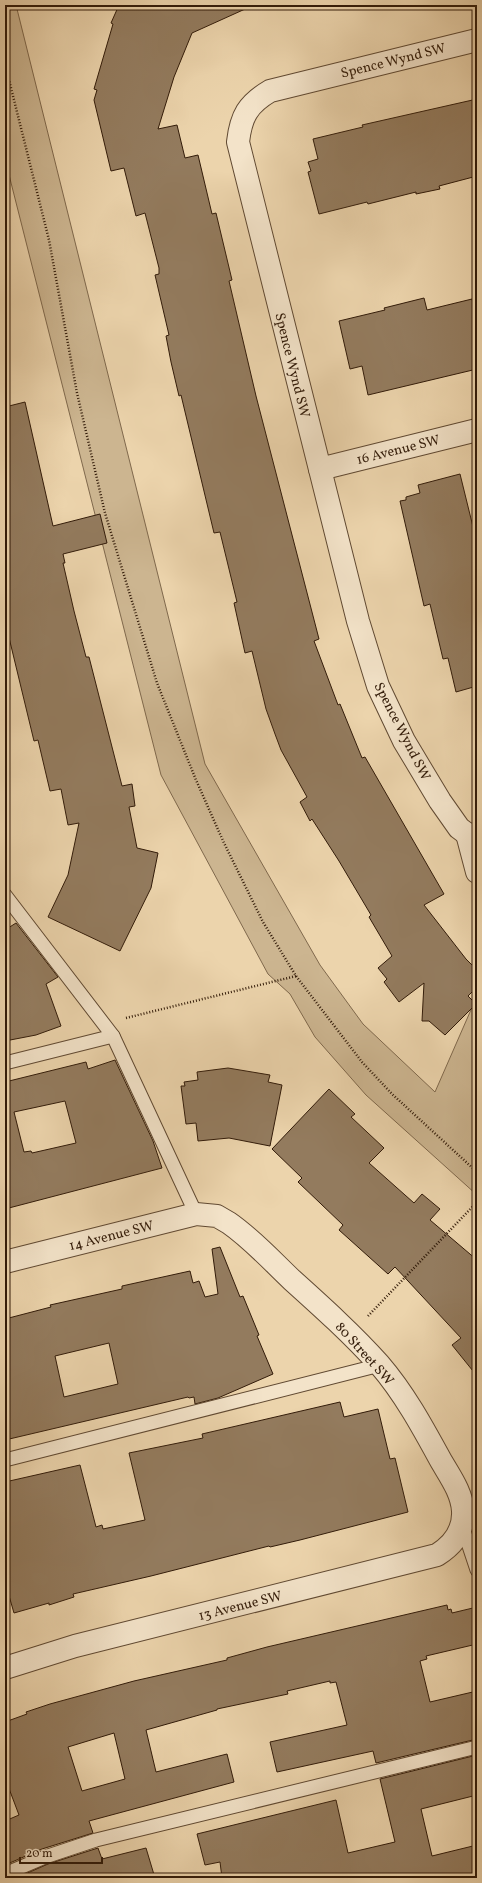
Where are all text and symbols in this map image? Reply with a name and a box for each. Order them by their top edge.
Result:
street label: Spence Wynd SW [339,39,448,84]
street label: Spence Wynd SW [269,311,314,420]
street label: 16 Avenue SW [355,431,442,470]
street label: Spence Wynd SW [369,679,435,784]
street label: 14 Avenue SW [67,1217,156,1256]
street label: 80 Street SW [330,1318,397,1390]
street label: 13 Avenue SW [197,1587,284,1626]
scale bar [20,1839,102,1865]
text: 20 m [26,1846,53,1862]

